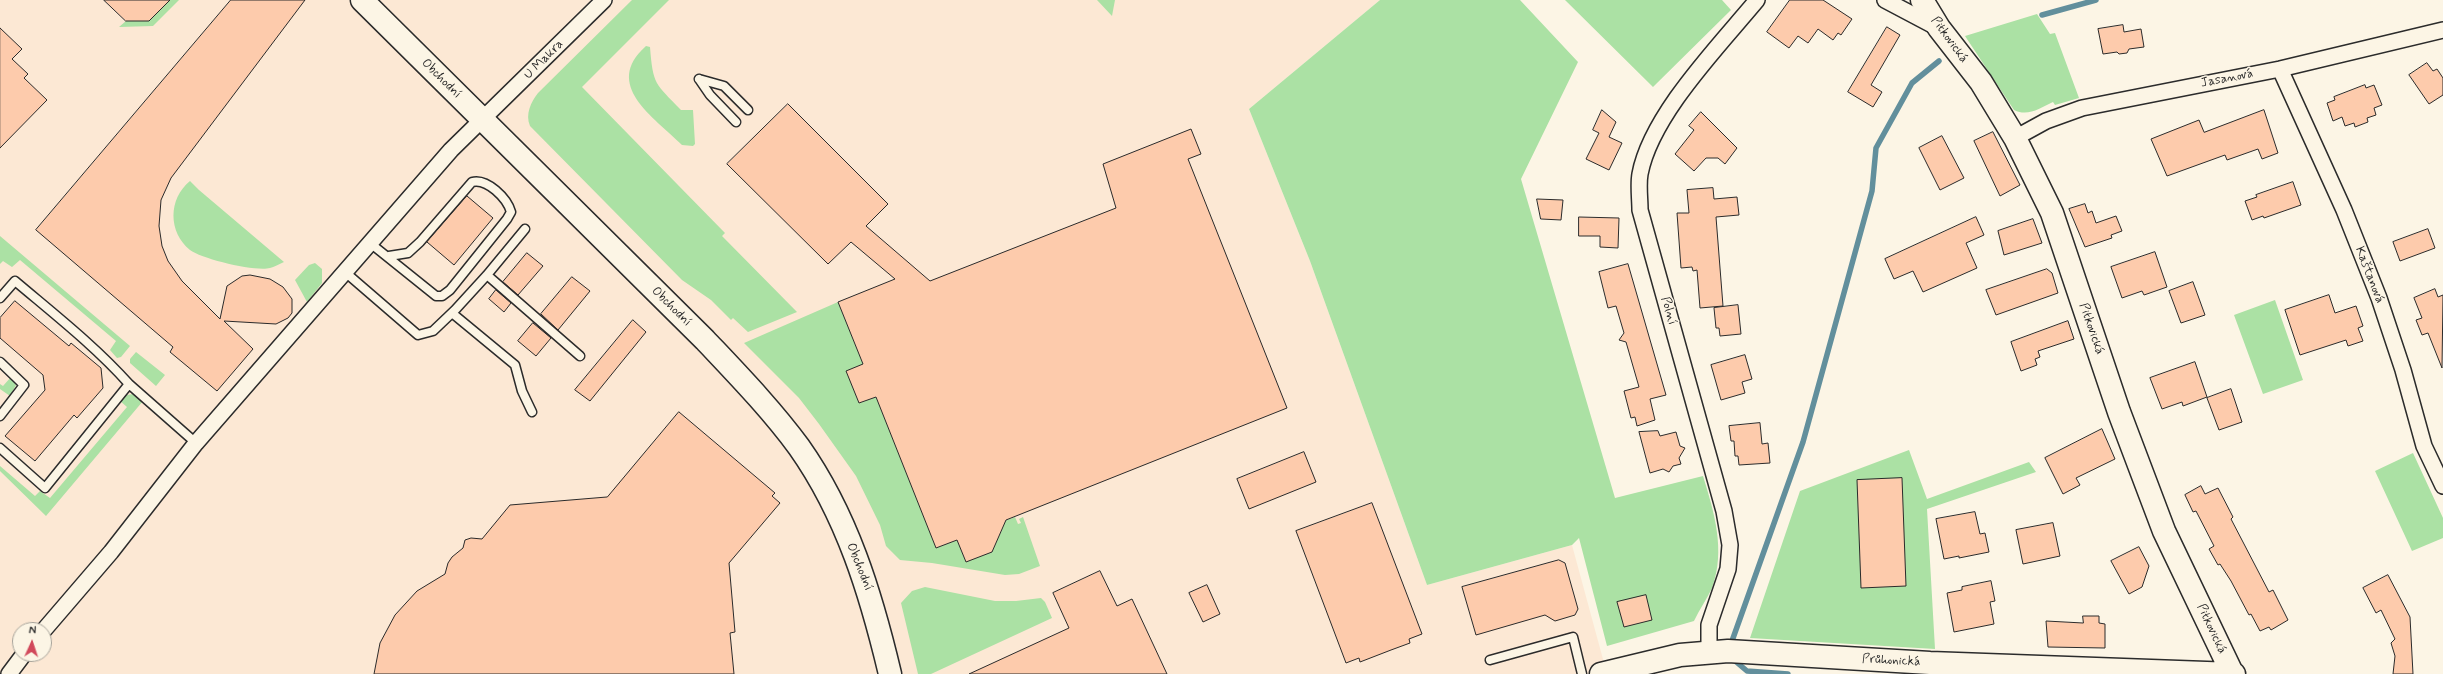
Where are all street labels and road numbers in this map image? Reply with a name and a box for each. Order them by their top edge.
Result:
street label: Pitkovická [1927,14,1971,66]
street label: U Makra [521,37,567,83]
street label: Obchodní [418,56,464,102]
street label: Jasanová [2200,66,2254,92]
street label: Kaštanová [2351,244,2387,306]
street label: Obchodní [648,284,694,330]
street label: Polní [1657,295,1679,327]
street label: Pitkovická [2075,301,2107,357]
street label: Obchodní [842,541,876,593]
street label: Pitkovická [2193,601,2229,657]
street label: Průhonická [1861,652,1921,670]

